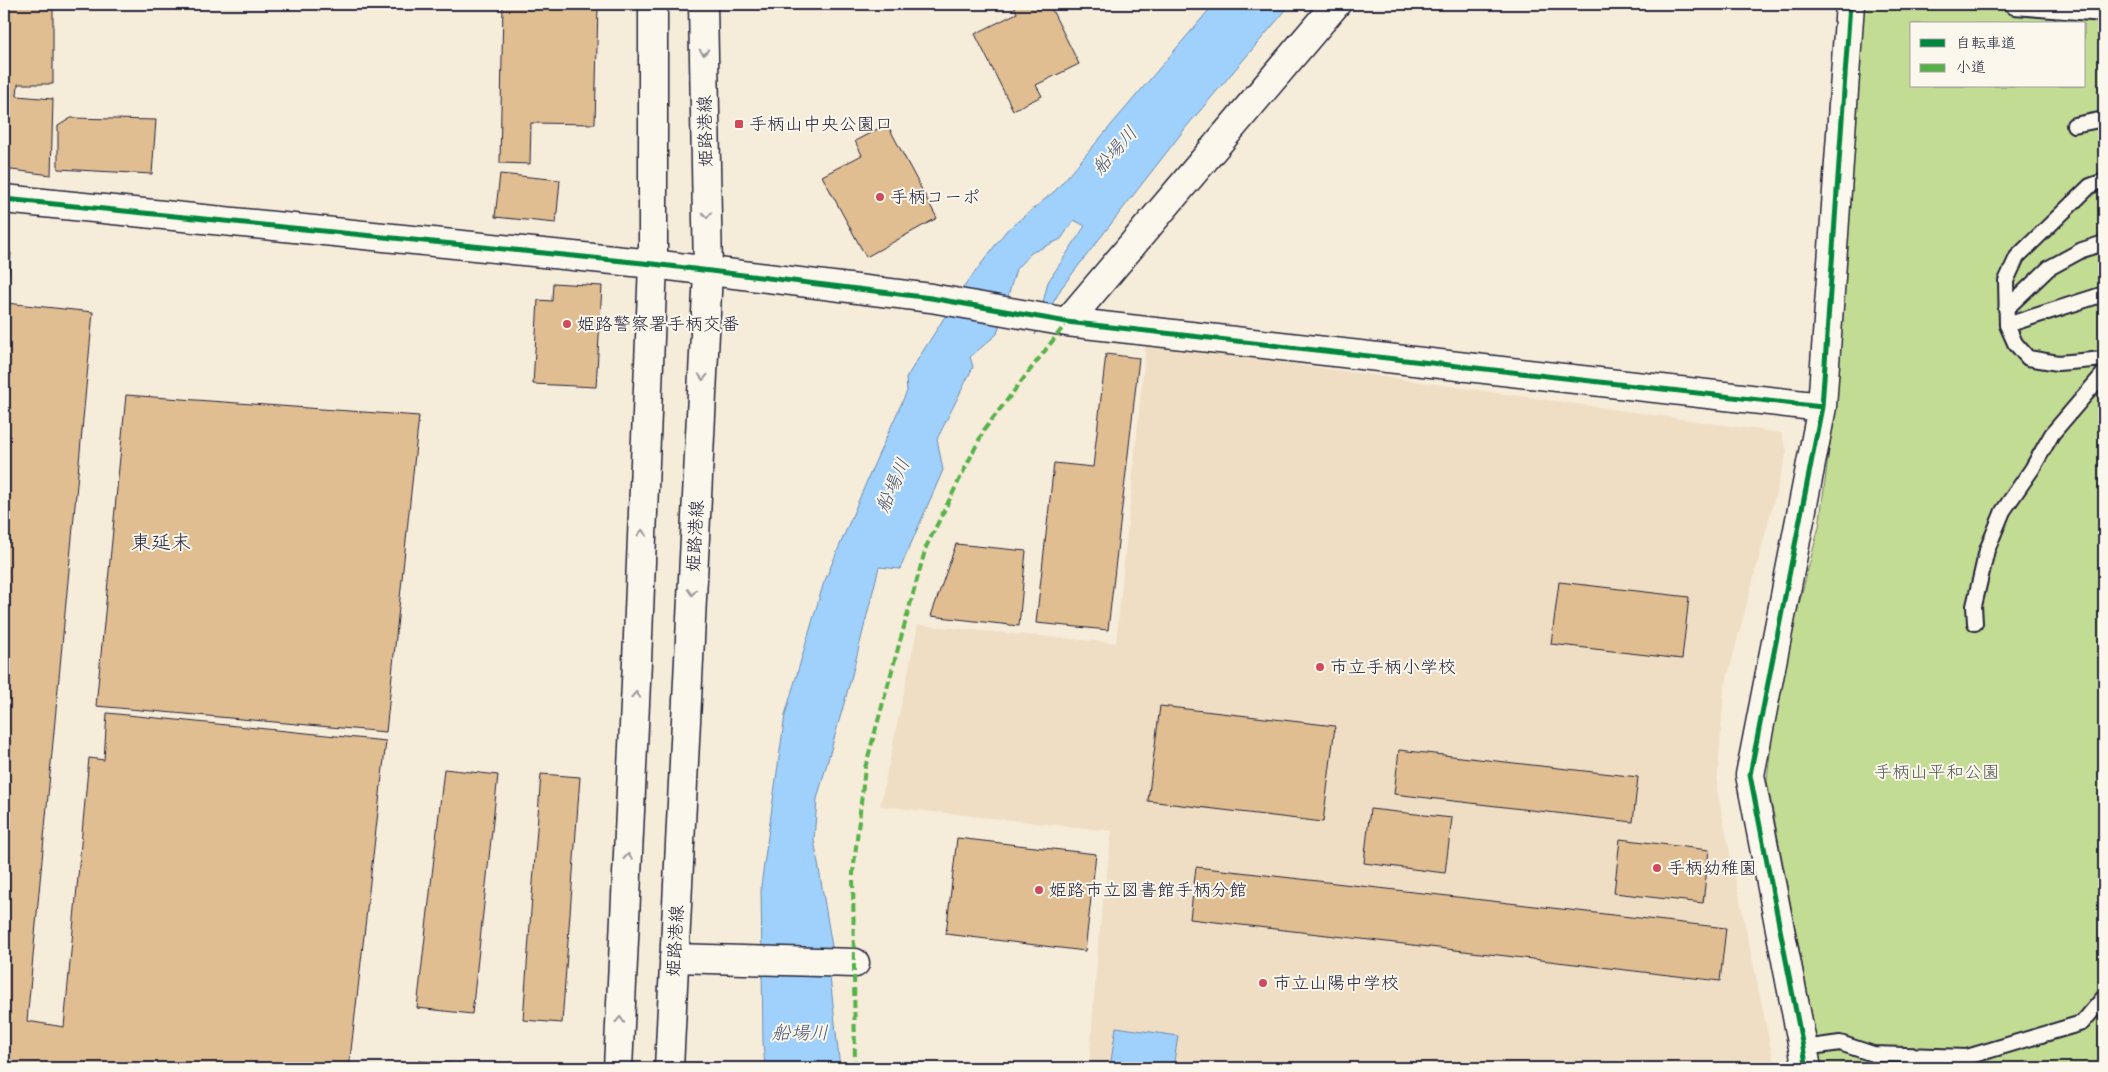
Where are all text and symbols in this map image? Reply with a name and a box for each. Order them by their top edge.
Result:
legend [1910,22,2086,88]
text: 自転車道 [1956,30,2016,56]
one-way arrow [698,49,709,57]
text: 小道 [1956,54,1986,80]
street label: 姫路港線 [688,95,722,167]
place label: 手柄山中央公園口 [749,108,893,140]
marker: 手柄山中央公園口 [733,118,745,130]
water label: 船場川 [1083,118,1146,183]
place label: 手柄コーポ [890,181,980,213]
marker: 手柄コーポ [874,191,886,203]
one-way arrow [702,212,712,219]
place label: 姫路警察署手柄交番 [577,308,739,340]
marker: 姫路警察署手柄交番 [561,318,573,330]
one-way arrow [698,374,708,382]
water label: 船場川 [866,452,919,518]
street label: 姫路港線 [677,499,713,573]
district label: 東延末 [131,525,191,560]
one-way arrow [637,528,648,536]
one-way arrow [687,588,698,596]
place label: 市立手柄小学校 [1330,651,1456,683]
marker: 市立手柄小学校 [1314,661,1326,673]
one-way arrow [630,691,641,699]
park label: 手柄山平和公園 [1874,756,2000,788]
place label: 手柄幼稚園 [1667,852,1757,884]
one-way arrow [623,853,633,860]
marker: 手柄幼稚園 [1651,862,1663,874]
place label: 姫路市立図書館手柄分館 [1049,874,1247,906]
marker: 姫路市立図書館手柄分館 [1033,884,1045,896]
street label: 姫路港線 [657,904,693,978]
place label: 市立山陽中学校 [1273,967,1399,999]
marker: 市立山陽中学校 [1257,977,1269,989]
one-way arrow [615,1015,626,1023]
water label: 船場川 [771,1016,829,1049]

